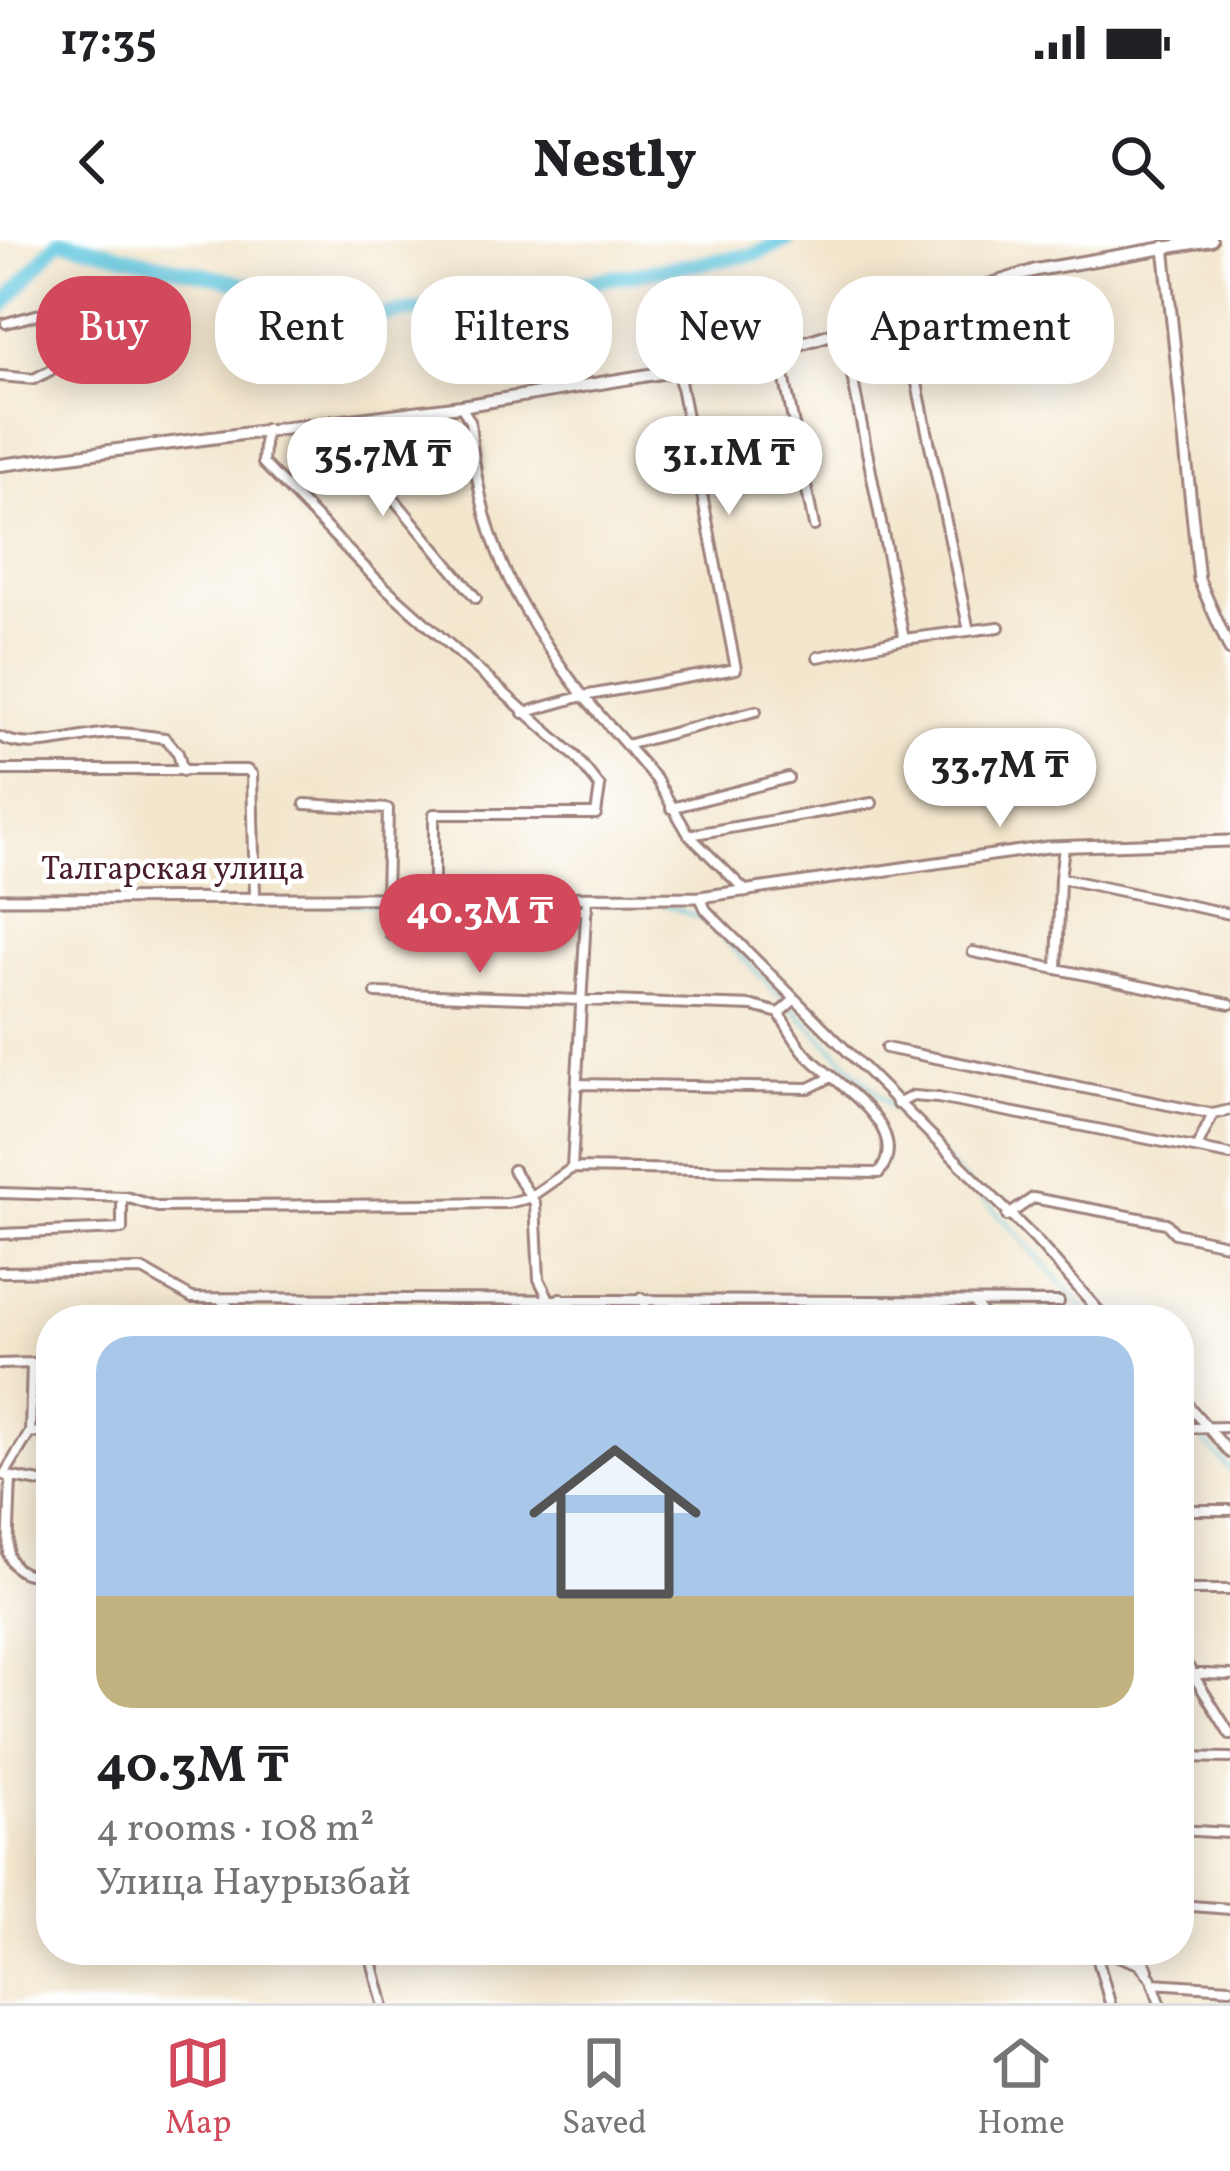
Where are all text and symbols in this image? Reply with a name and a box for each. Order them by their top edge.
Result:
text: 17:35 [60,11,157,74]
text: Nestly [533,125,697,200]
icon: back [60,129,126,195]
icon: search [1104,129,1170,195]
chip: Buy [36,276,191,384]
chip: Rent [215,276,387,384]
chip: Filters [411,276,612,384]
chip: New [636,276,803,384]
chip: Apartment [827,276,1114,384]
pin: 31.1M ₸ [618,416,840,518]
pin: 35.7M ₸ [272,417,494,519]
text: 31.1M ₸ [662,428,796,482]
text: 35.7M ₸ [314,429,452,483]
pin: 33.7M ₸ [889,728,1111,830]
text: 33.7M ₸ [930,740,1070,794]
street label: Талгарская улица [41,848,305,894]
pin: 40.3M ₸ [369,874,591,976]
text: 40.3M ₸ [406,886,554,940]
icon: home [507,1414,723,1630]
text: 40.3M ₸ [96,1732,290,1803]
text: 4 rooms · 108 m² [96,1803,375,1857]
text: Улица Наурызбай [96,1857,411,1911]
tab: Map [165,2030,231,2148]
tab: Saved [562,2030,647,2148]
tab: Home [977,2030,1065,2148]

